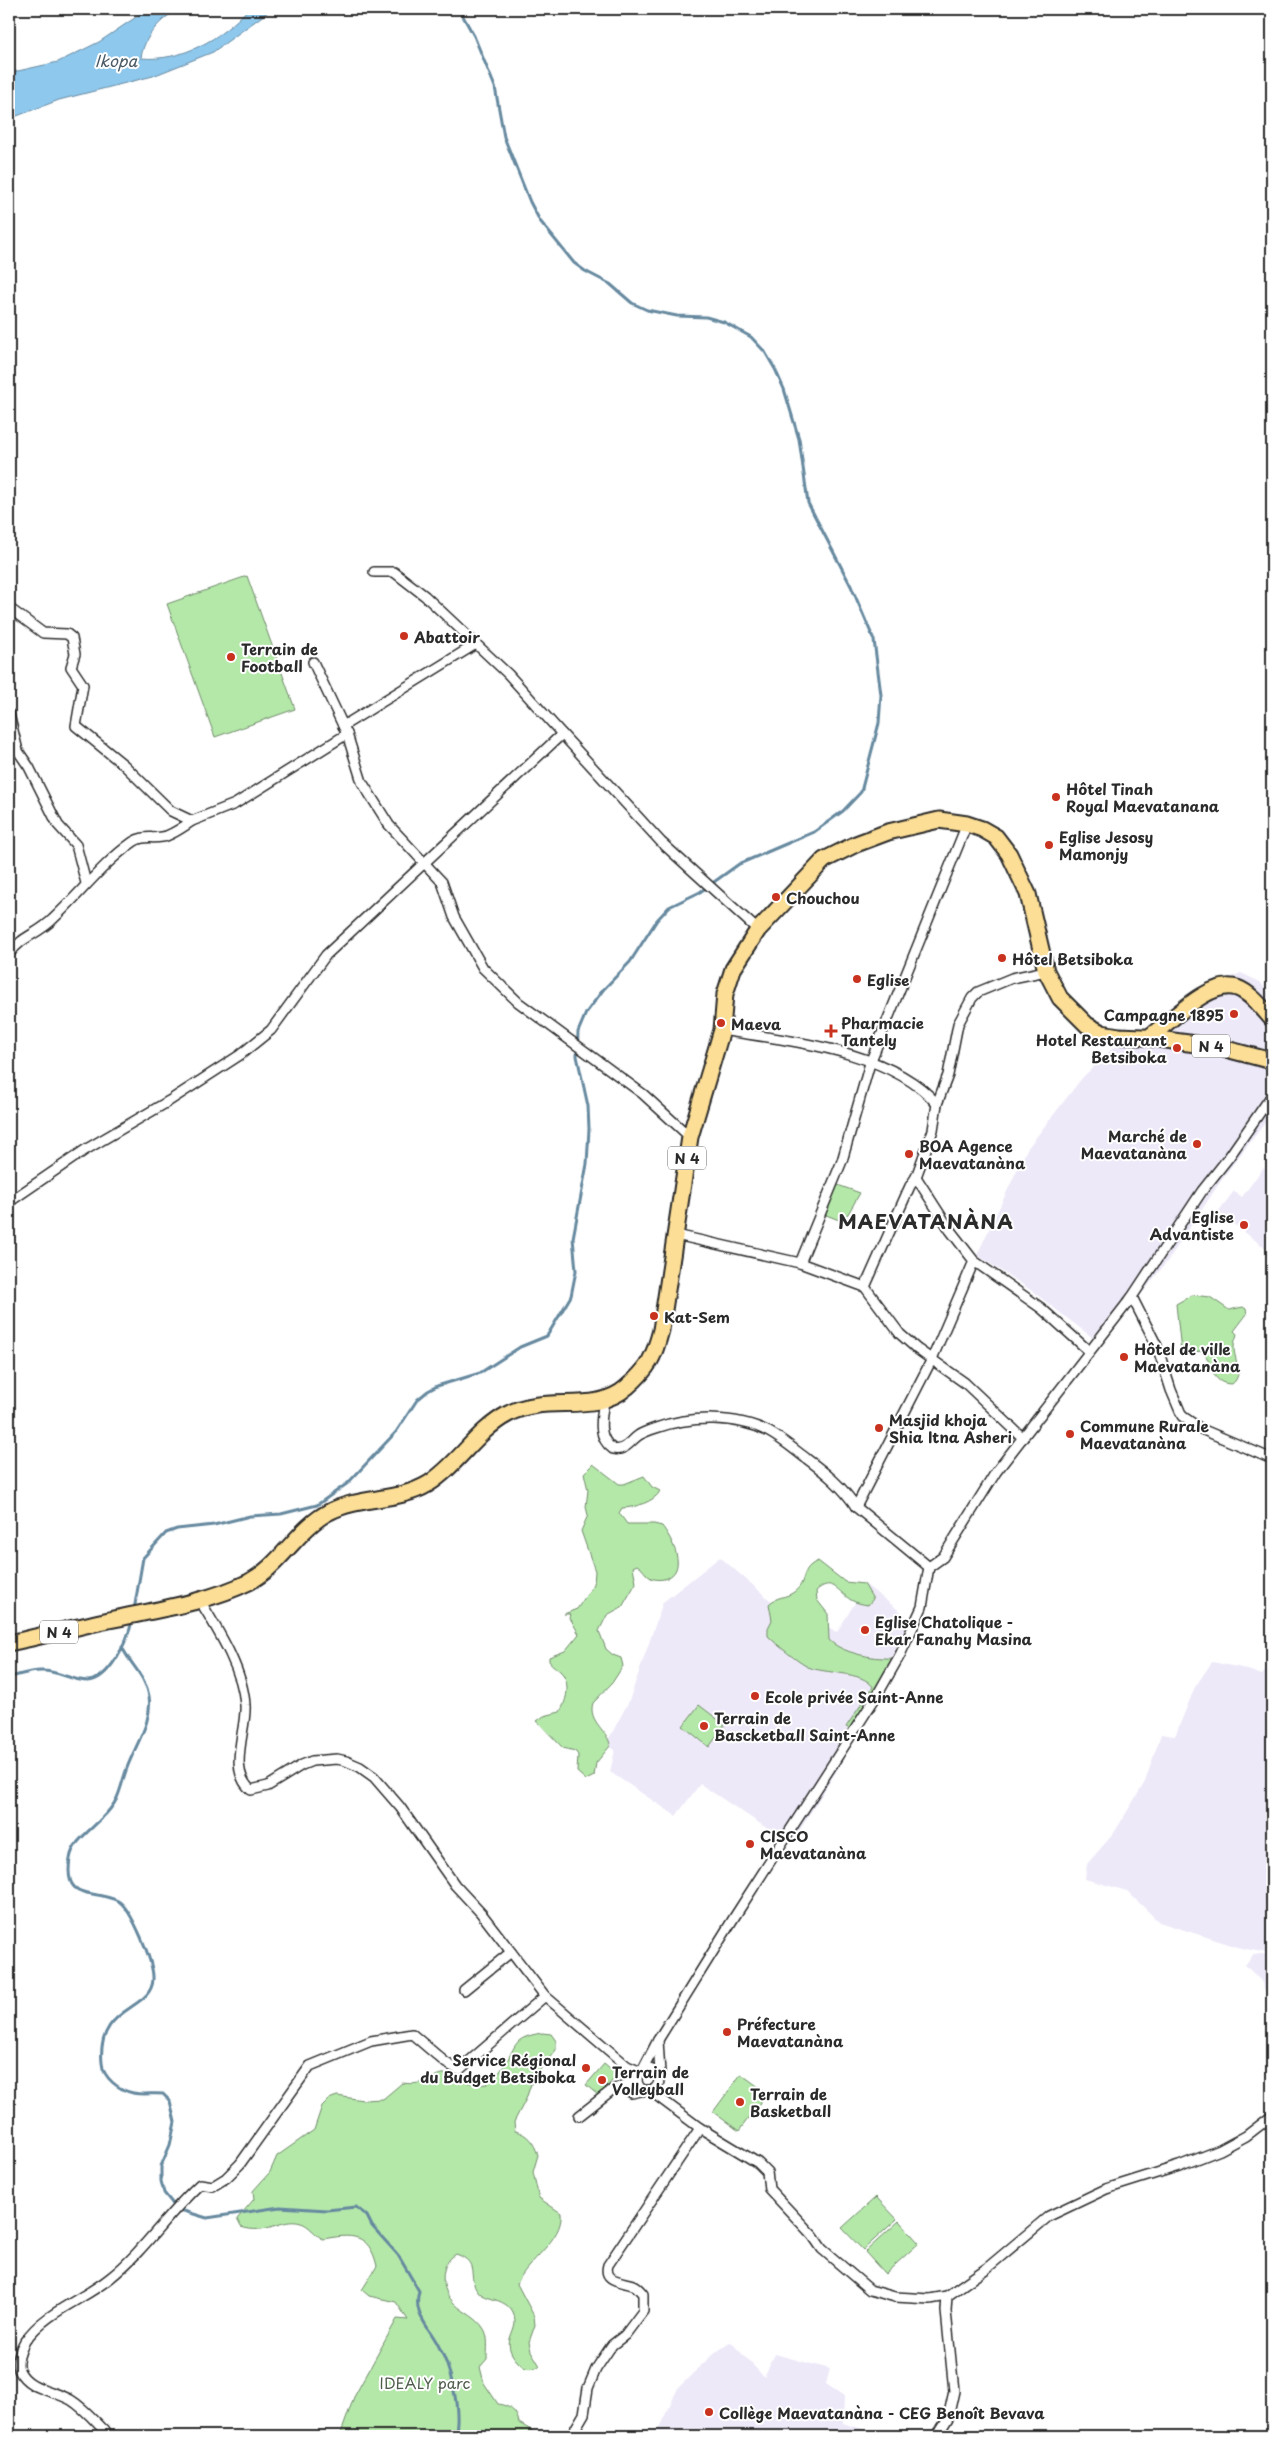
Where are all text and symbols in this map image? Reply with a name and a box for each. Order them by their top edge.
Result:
water label: Ikopa [95,48,138,72]
place label: Abattoir [413,625,480,648]
marker: Abattoir [398,630,410,642]
place label: Terrain de Football [241,637,318,677]
marker: Terrain de Football [225,651,237,663]
place label: Hôtel Tinah Royal Maevatanana [1066,777,1220,817]
marker: Hôtel Tinah Royal Maevatanana [1050,791,1062,803]
place label: Eglise Jesosy Mamonjy [1059,825,1153,865]
marker: Eglise Jesosy Mamonjy [1043,839,1055,851]
place label: Chouchou [786,886,860,909]
marker: Chouchou [770,891,782,903]
place label: Hôtel Betsiboka [1012,947,1133,970]
marker: Hôtel Betsiboka [996,952,1008,964]
place label: Eglise [867,968,910,991]
marker: Eglise [851,973,863,985]
place label: Campagne 1895 [1104,1003,1224,1026]
marker: Campagne 1895 [1228,1008,1240,1020]
place label: Pharmacie Tantely [841,1011,924,1051]
place label: Maeva [731,1012,782,1035]
marker: Maeva [715,1017,727,1029]
marker: Pharmacie Tantely [825,1025,837,1037]
place label: Hotel Restaurant Betsiboka [1036,1028,1167,1068]
road number: N 4 [1192,1034,1230,1058]
marker: Hotel Restaurant Betsiboka [1171,1042,1183,1054]
place label: Marché de Maevatanàna [1081,1124,1188,1164]
place label: BOA Agence Maevatanàna [919,1134,1026,1174]
marker: Marché de Maevatanàna [1191,1138,1203,1150]
road number: N 4 [668,1146,706,1170]
marker: BOA Agence Maevatanàna [903,1148,915,1160]
place label: Eglise Advantiste [1150,1205,1234,1245]
district label: MAEVATANÀNA [838,1206,1014,1236]
marker: Eglise Advantiste [1238,1219,1250,1231]
place label: Kat-Sem [664,1305,730,1328]
marker: Kat-Sem [648,1310,660,1322]
place label: Hôtel de ville Maevatanàna [1134,1337,1241,1377]
marker: Hôtel de ville Maevatanàna [1118,1351,1130,1363]
place label: Masjid khoja Shia Itna Asheri [889,1408,1012,1448]
place label: Commune Rurale Maevatanàna [1080,1414,1210,1454]
marker: Masjid khoja Shia Itna Asheri [873,1422,885,1434]
marker: Commune Rurale Maevatanàna [1064,1428,1076,1440]
place label: Eglise Chatolique - Ekar Fanahy Masina [875,1610,1033,1650]
road number: N 4 [40,1620,78,1644]
marker: Eglise Chatolique - Ekar Fanahy Masina [859,1624,871,1636]
place label: Ecole privée Saint-Anne [765,1685,944,1708]
marker: Ecole privée Saint-Anne [749,1690,761,1702]
place label: Terrain de Bascketball Saint-Anne [714,1706,895,1746]
marker: Terrain de Bascketball Saint-Anne [698,1720,710,1732]
place label: CISCO Maevatanàna [760,1824,867,1864]
marker: CISCO Maevatanàna [744,1838,756,1850]
place label: Préfecture Maevatanàna [737,2012,844,2052]
marker: Préfecture Maevatanàna [721,2026,733,2038]
place label: Service Régional du Budget Betsiboka [420,2048,576,2088]
place label: Terrain de Volleyball [612,2060,689,2100]
marker: Service Régional du Budget Betsiboka [580,2062,592,2074]
marker: Terrain de Volleyball [596,2074,608,2086]
place label: Terrain de Basketball [750,2082,831,2122]
marker: Terrain de Basketball [734,2096,746,2108]
park label: IDEALY parc [380,2371,471,2394]
place label: Collège Maevatanàna - CEG Benoît Bevava [719,2401,1045,2424]
marker: Collège Maevatanàna - CEG Benoît Bevava [703,2406,715,2418]

